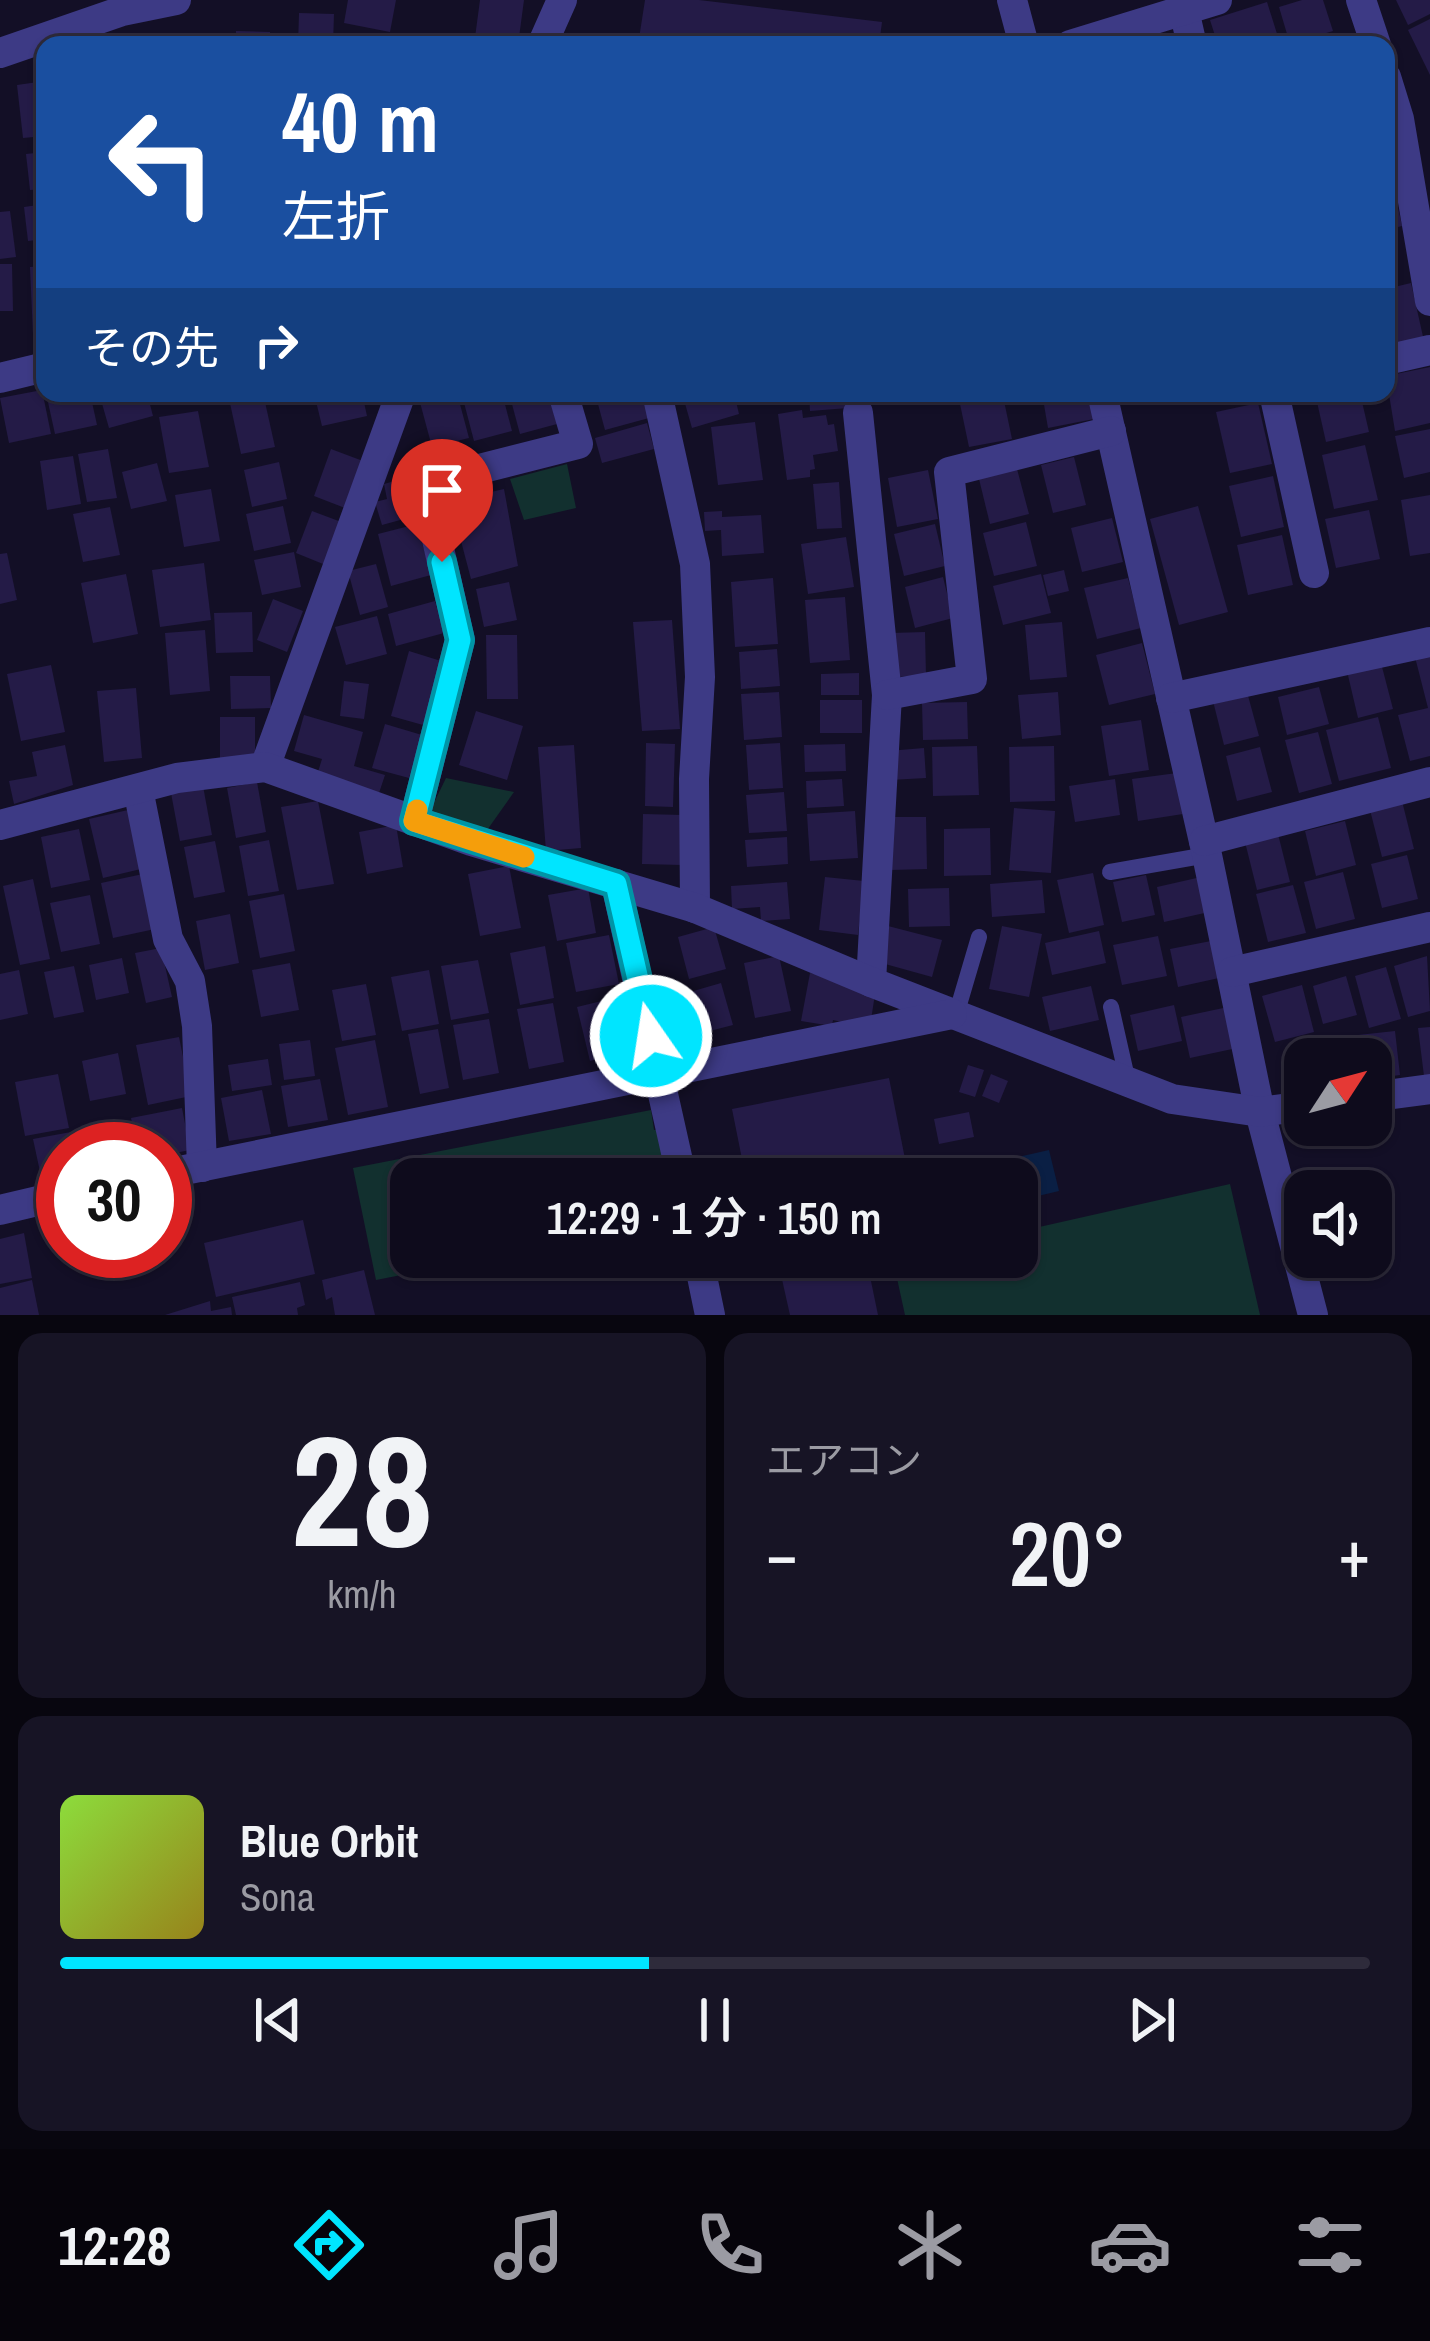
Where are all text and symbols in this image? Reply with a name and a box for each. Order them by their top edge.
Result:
text: 40 m [282,65,439,178]
icon: left [84,84,240,240]
text: 左折 [282,180,390,253]
icon: right [243,312,309,378]
text: その先 [84,317,219,378]
pin [391,439,493,562]
icon: arrive [409,457,475,523]
position arrow [588,973,714,1099]
north arrow [1284,1038,1392,1146]
map controls [1284,1038,1392,1278]
speed limit sign: 30 [36,1122,192,1278]
button: sound [1284,1170,1392,1278]
text: 12:29 · 1 分 · 150 m [547,1187,881,1248]
text: 28 [291,1385,433,1595]
text: エアコン [766,1434,922,1486]
text: 20° [1009,1493,1127,1614]
text: − [766,1509,798,1598]
text: + [1338,1509,1370,1598]
text: km/h [327,1568,397,1620]
text: Blue Orbit [240,1810,418,1871]
text: Sona [240,1871,315,1923]
icon: previous [245,1987,311,2053]
icon: pause [682,1987,748,2053]
icon: next [1119,1987,1185,2053]
icon: directions [287,2203,371,2287]
icon: music [487,2203,571,2287]
icon: phone [688,2203,772,2287]
icon: climate [888,2203,972,2287]
icon: car [1088,2203,1172,2287]
icon: filters [1288,2203,1372,2287]
text: 12:28 [58,2209,171,2282]

